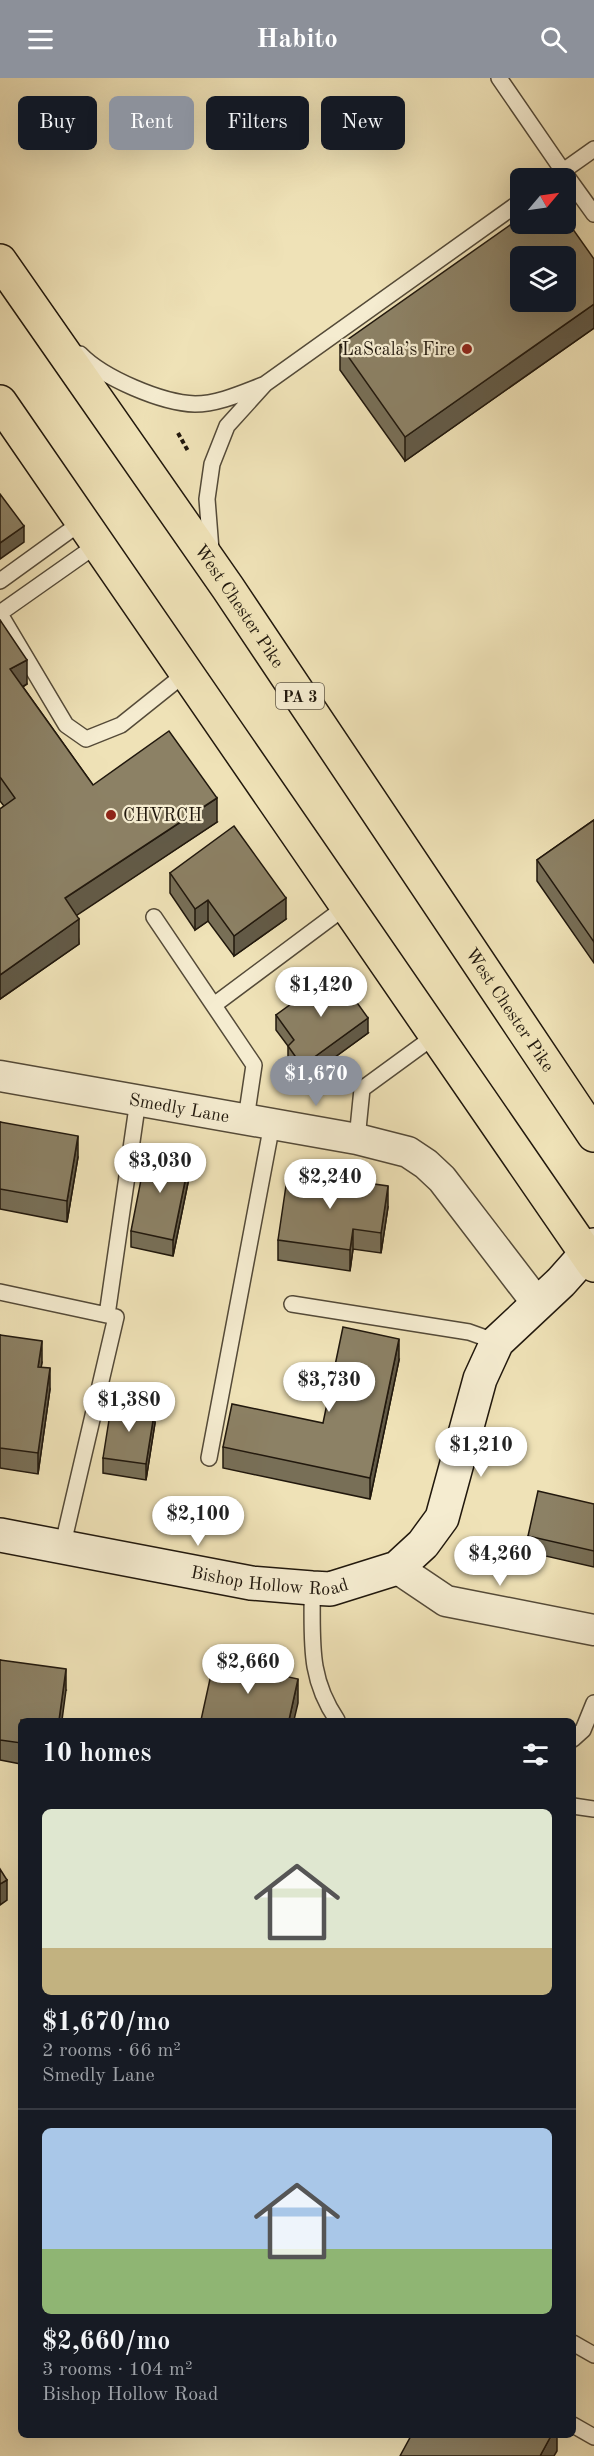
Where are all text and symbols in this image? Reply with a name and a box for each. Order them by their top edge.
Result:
icon: menu [24,23,57,56]
icon: search [537,23,570,56]
text: Habito [256,26,338,53]
chip: Buy [18,96,97,150]
chip: Rent [109,96,194,150]
chip: Filters [206,96,309,150]
chip: New [321,96,405,150]
north arrow [510,168,576,234]
map controls [510,168,576,312]
button: layers [510,246,576,312]
place label: LaScala’s Fire [342,341,455,359]
marker: LaScala’s Fire [460,342,474,356]
street label: West Chester Pike [191,542,287,671]
road number: PA 3 [276,683,324,709]
place label: CHVRCH [123,807,202,825]
marker: CHVRCH [104,808,118,822]
street label: West Chester Pike [462,945,557,1075]
pin: $1,420 [272,967,370,1018]
text: $1,420 [289,976,353,996]
pin: $1,670 [267,1056,365,1107]
text: $1,670 [284,1065,348,1085]
street label: Smedly Lane [127,1091,231,1126]
pin: $3,030 [111,1143,209,1194]
text: $3,030 [128,1152,192,1172]
pin: $2,240 [281,1159,379,1210]
text: $2,240 [298,1168,362,1188]
pin: $3,730 [280,1362,378,1413]
text: $3,730 [297,1371,361,1391]
pin: $1,380 [80,1382,178,1433]
text: $1,380 [97,1391,161,1411]
pin: $1,210 [432,1427,530,1478]
text: $1,210 [449,1436,513,1456]
pin: $2,100 [149,1496,247,1547]
text: $2,100 [166,1505,230,1525]
pin: $4,260 [451,1536,549,1587]
text: $4,260 [468,1545,532,1565]
street label: Bishop Hollow Road [189,1564,351,1599]
pin: $2,660 [199,1644,297,1695]
text: $2,660 [216,1653,280,1673]
icon: filters [519,1738,552,1771]
text: 10 homes [42,1741,151,1767]
icon: home [243,1848,351,1956]
text: $1,670/mo [42,2010,170,2036]
text: 2 rooms · 66 m² [42,2041,181,2061]
text: Smedly Lane [42,2066,155,2086]
icon: home [243,2167,351,2275]
text: $2,660/mo [42,2329,170,2355]
text: 3 rooms · 104 m² [42,2360,192,2380]
text: Bishop Hollow Road [42,2385,218,2405]

